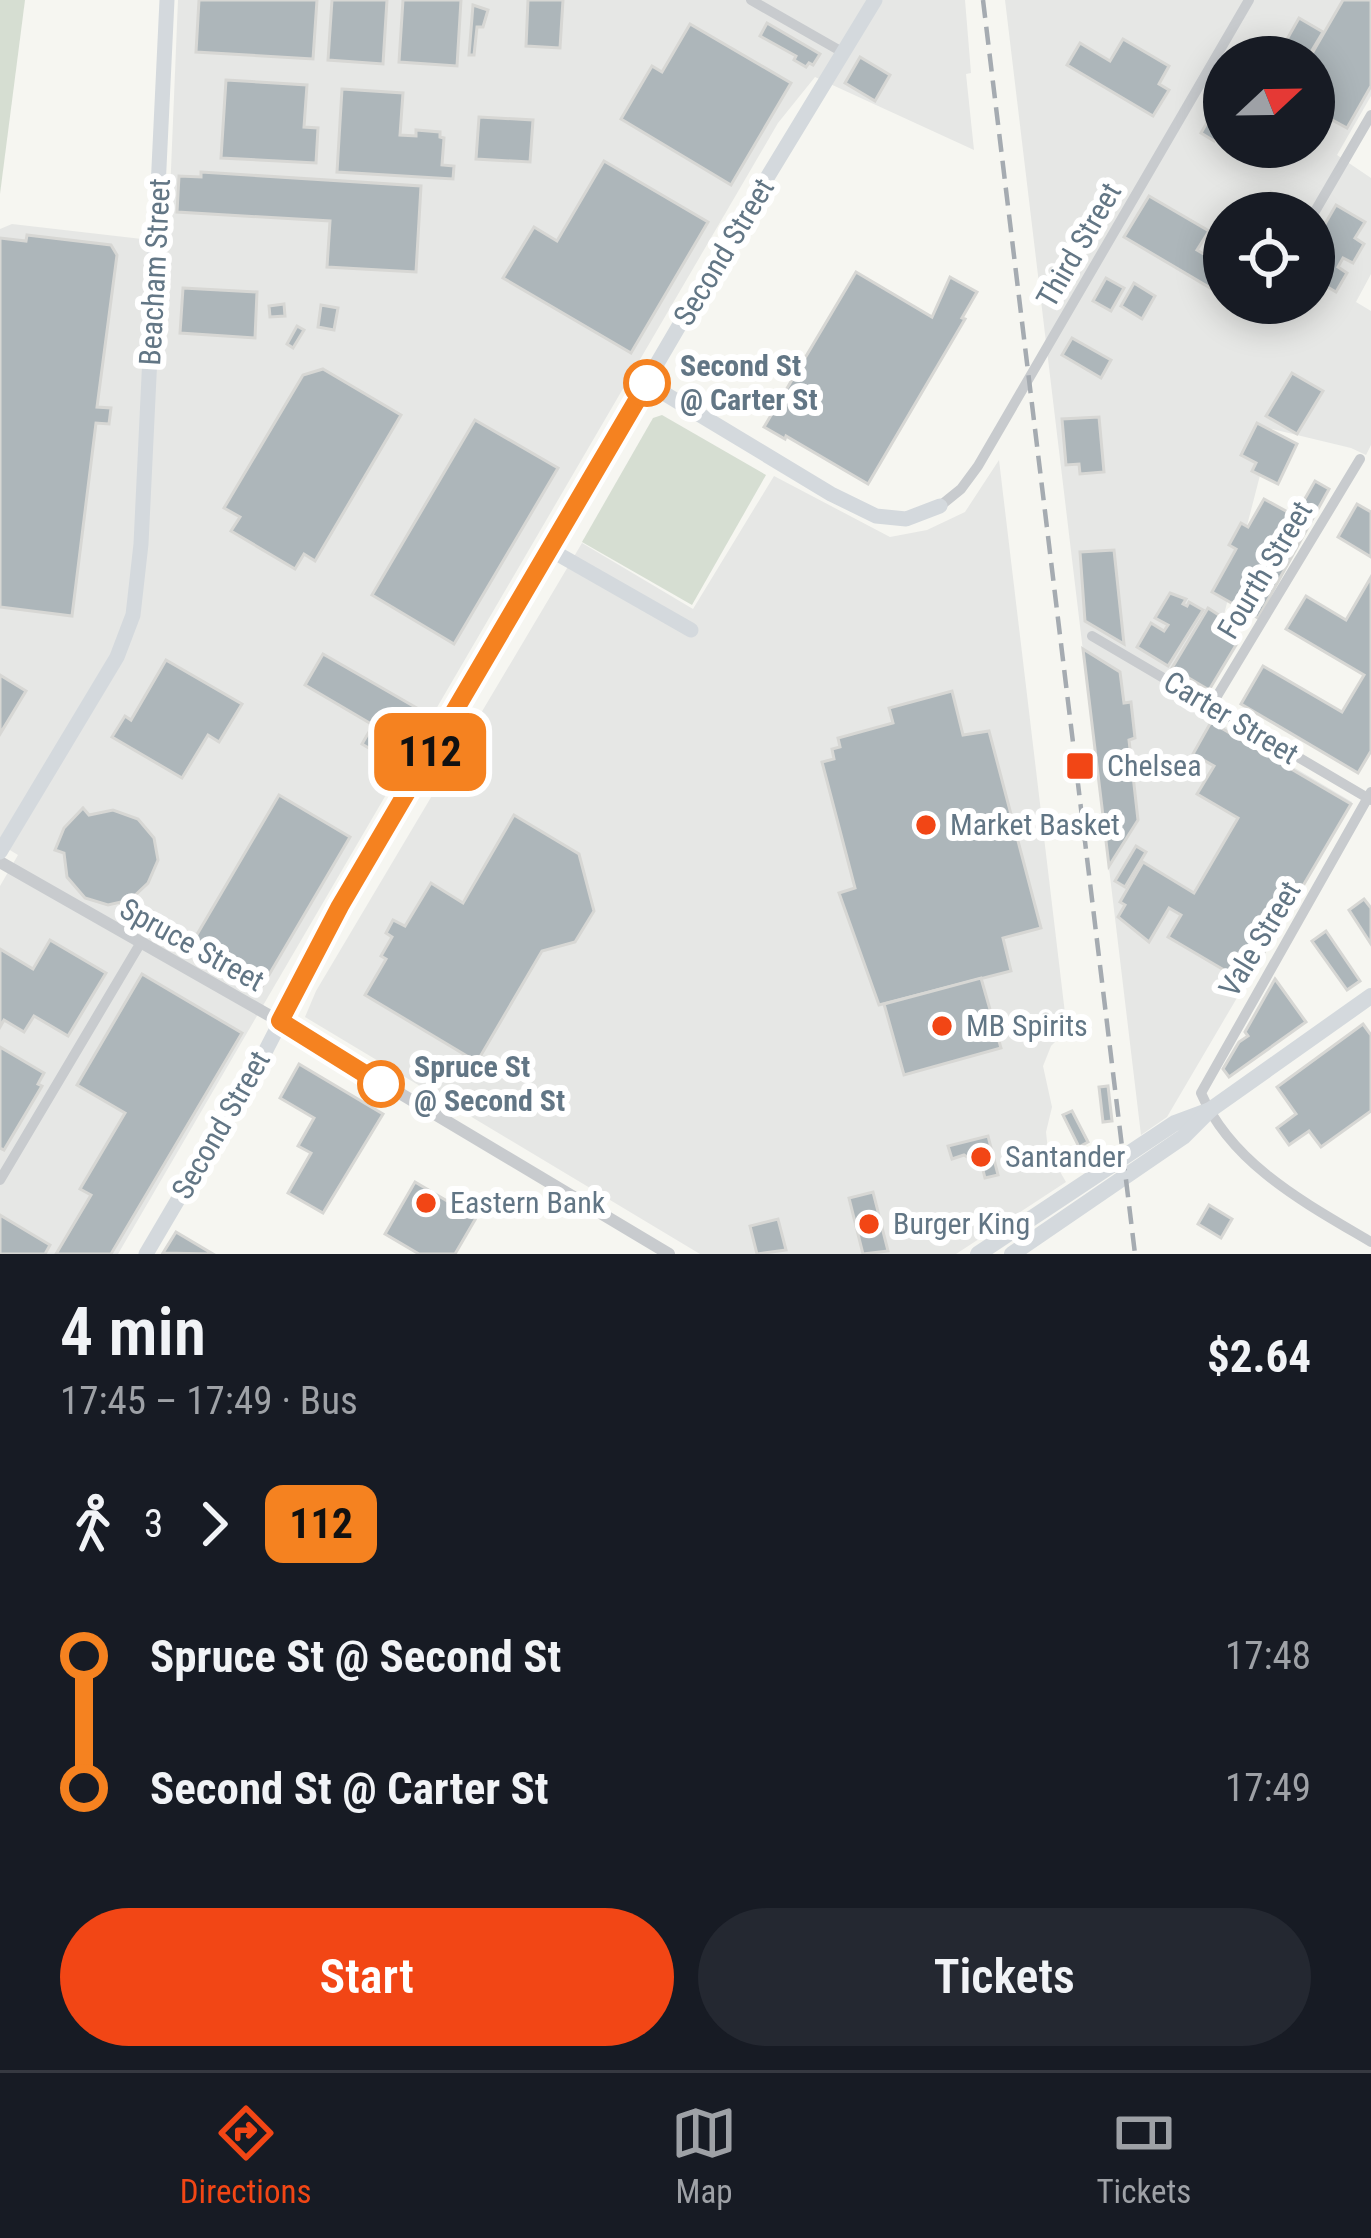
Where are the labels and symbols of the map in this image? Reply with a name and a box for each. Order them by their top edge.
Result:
north arrow [1203,36,1335,168]
street label: Second Street [666,172,781,332]
street label: Third Street [1029,176,1128,313]
street label: Beacham Street [132,178,177,366]
place label: Second St @ Carter St [680,348,818,417]
marker: Second St @ Carter St [625,361,669,405]
street label: Fourth Street [1210,495,1319,645]
street label: Carter Street [1158,664,1305,771]
line badge: 112 [361,713,499,791]
place label: Chelsea [1107,748,1202,783]
marker: Chelsea [1064,750,1096,782]
place label: Market Basket [950,807,1120,842]
marker: Market Basket [913,812,939,838]
street label: Vale Street [1211,875,1308,1003]
street label: Spruce Street [114,891,270,998]
place label: MB Spirits [966,1008,1088,1043]
marker: MB Spirits [929,1013,955,1039]
street label: Second Street [164,1044,277,1205]
place label: Spruce St @ Second St [414,1049,565,1118]
marker: Spruce St @ Second St [359,1062,403,1106]
place label: Santander [1005,1139,1125,1174]
marker: Santander [968,1144,994,1170]
place label: Eastern Bank [450,1185,606,1220]
marker: Eastern Bank [413,1190,439,1216]
place label: Burger King [893,1206,1030,1241]
marker: Burger King [856,1211,882,1237]

